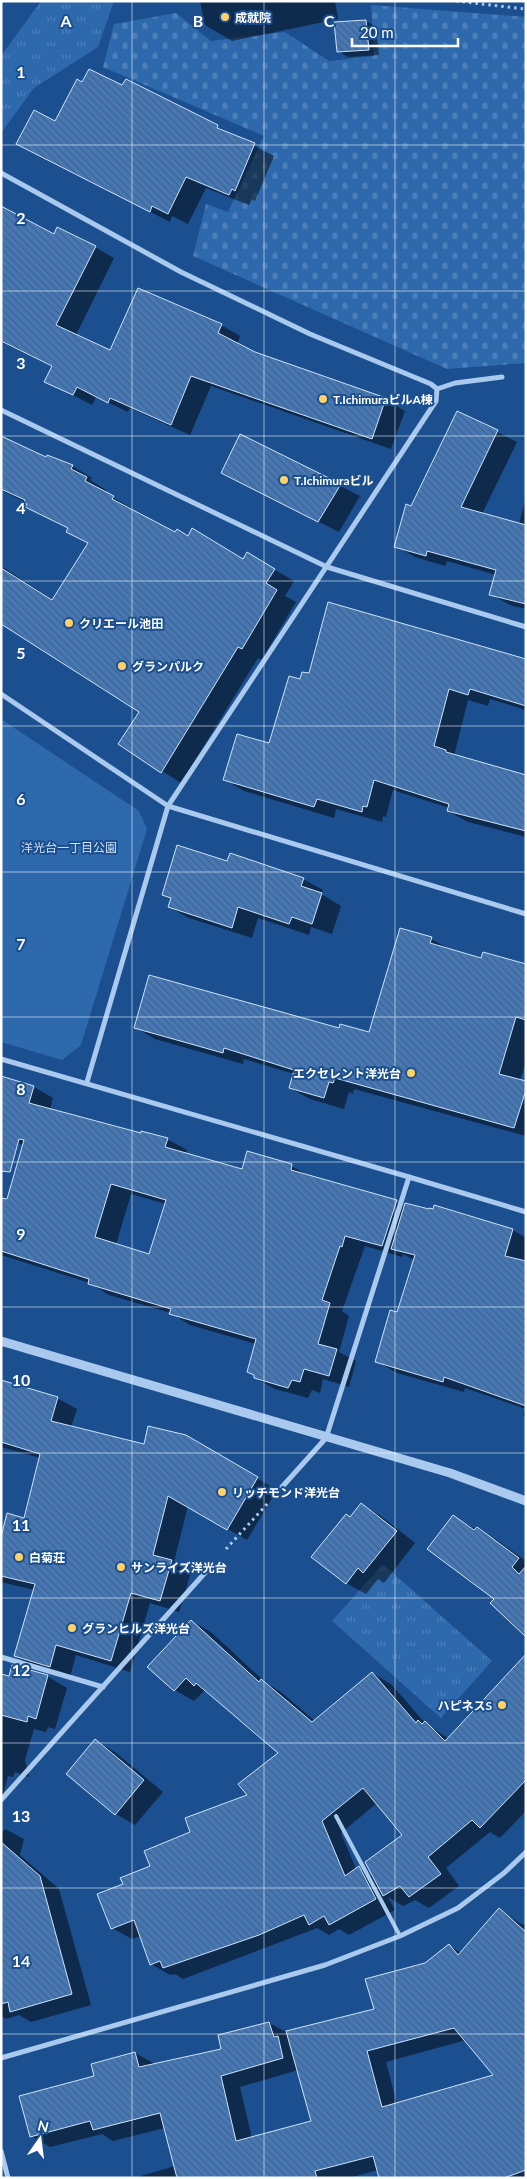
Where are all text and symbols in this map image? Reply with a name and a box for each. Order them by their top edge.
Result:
place label: 成就院 [235,10,271,25]
text: A [59,11,72,30]
text: B [193,11,203,30]
marker: 成就院 [219,11,231,23]
text: C [324,11,335,30]
scale bar [352,15,458,47]
text: 20 m [360,23,394,41]
text: 1 [16,62,26,81]
text: 2 [16,208,26,227]
text: 3 [16,353,26,372]
place label: T.IchimuraビルA棟 [333,392,433,407]
marker: T.IchimuraビルA棟 [317,393,329,405]
place label: T.Ichimuraビル [294,473,374,488]
marker: T.Ichimuraビル [278,474,290,486]
text: 4 [16,498,26,517]
place label: クリエール池田 [79,616,163,631]
marker: クリエール池田 [63,617,75,629]
text: 5 [16,643,26,662]
place label: グランパルク [132,659,204,674]
marker: グランパルク [116,660,128,672]
text: 6 [16,789,26,808]
park label: 洋光台一丁目公園 [21,840,117,855]
text: 7 [16,934,26,953]
place label: エクセレント洋光台 [293,1066,401,1081]
marker: エクセレント洋光台 [405,1067,417,1079]
text: 8 [16,1079,26,1098]
text: 9 [16,1224,26,1243]
text: 10 [12,1370,30,1389]
place label: リッチモンド洋光台 [232,1485,340,1500]
marker: リッチモンド洋光台 [216,1486,228,1498]
text: 11 [12,1515,30,1534]
place label: 白菊荘 [29,1550,65,1565]
marker: 白菊荘 [13,1551,25,1563]
place label: サンライズ洋光台 [131,1560,227,1575]
marker: サンライズ洋光台 [115,1561,127,1573]
place label: グランヒルズ洋光台 [82,1621,190,1636]
marker: グランヒルズ洋光台 [66,1622,78,1634]
text: 12 [12,1660,30,1679]
place label: ハピネスS [437,1698,492,1713]
marker: ハピネスS [496,1699,508,1711]
text: 13 [12,1806,30,1825]
text: 14 [12,1951,30,1970]
north arrow [15,2114,65,2164]
text: N [36,2116,51,2135]

